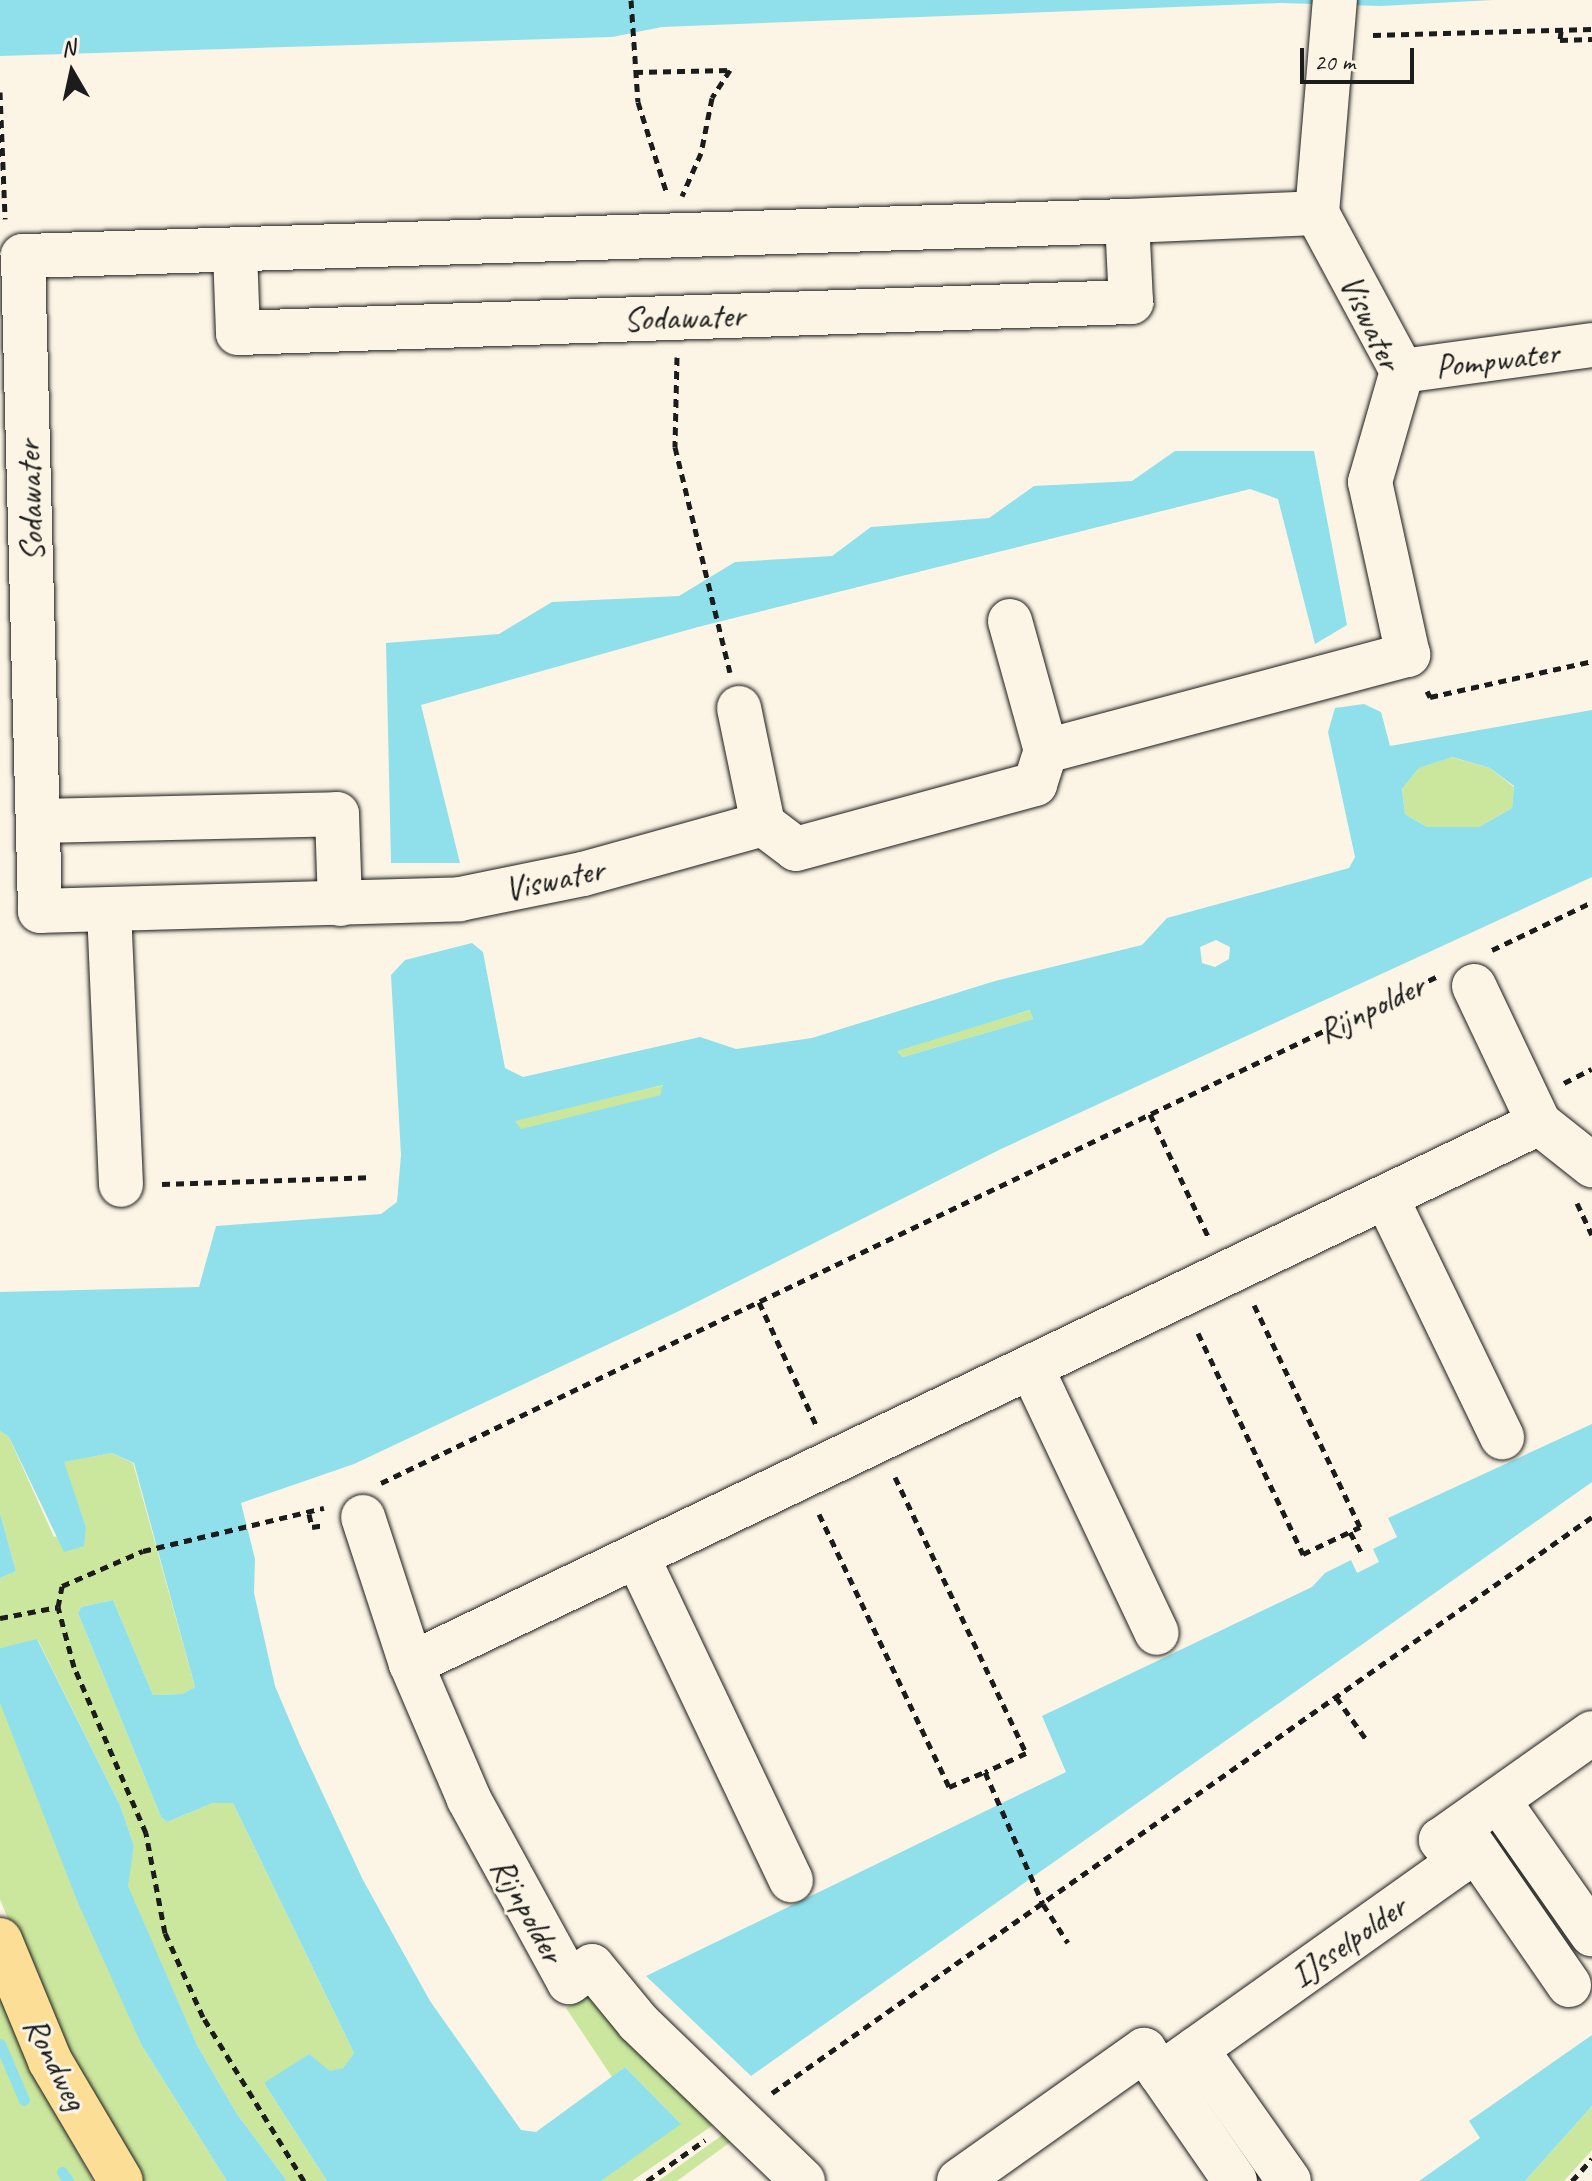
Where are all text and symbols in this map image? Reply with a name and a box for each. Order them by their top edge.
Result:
north arrow [32,32,112,112]
scale bar [1304,32,1418,82]
text: N [59,33,77,63]
text: 20 m [1314,47,1355,77]
street label: Viswater [1331,268,1411,376]
street label: Sodawater [623,294,745,340]
street label: Pompwater [1433,331,1561,387]
street label: Sodawater [7,440,53,562]
street label: Viswater [501,849,607,909]
street label: Rijnpolder [1311,965,1431,1051]
street label: Rijnpolder [482,1850,574,1970]
street label: IJsselpolder [1282,1886,1414,1996]
street label: Rondweg [15,2010,97,2116]

